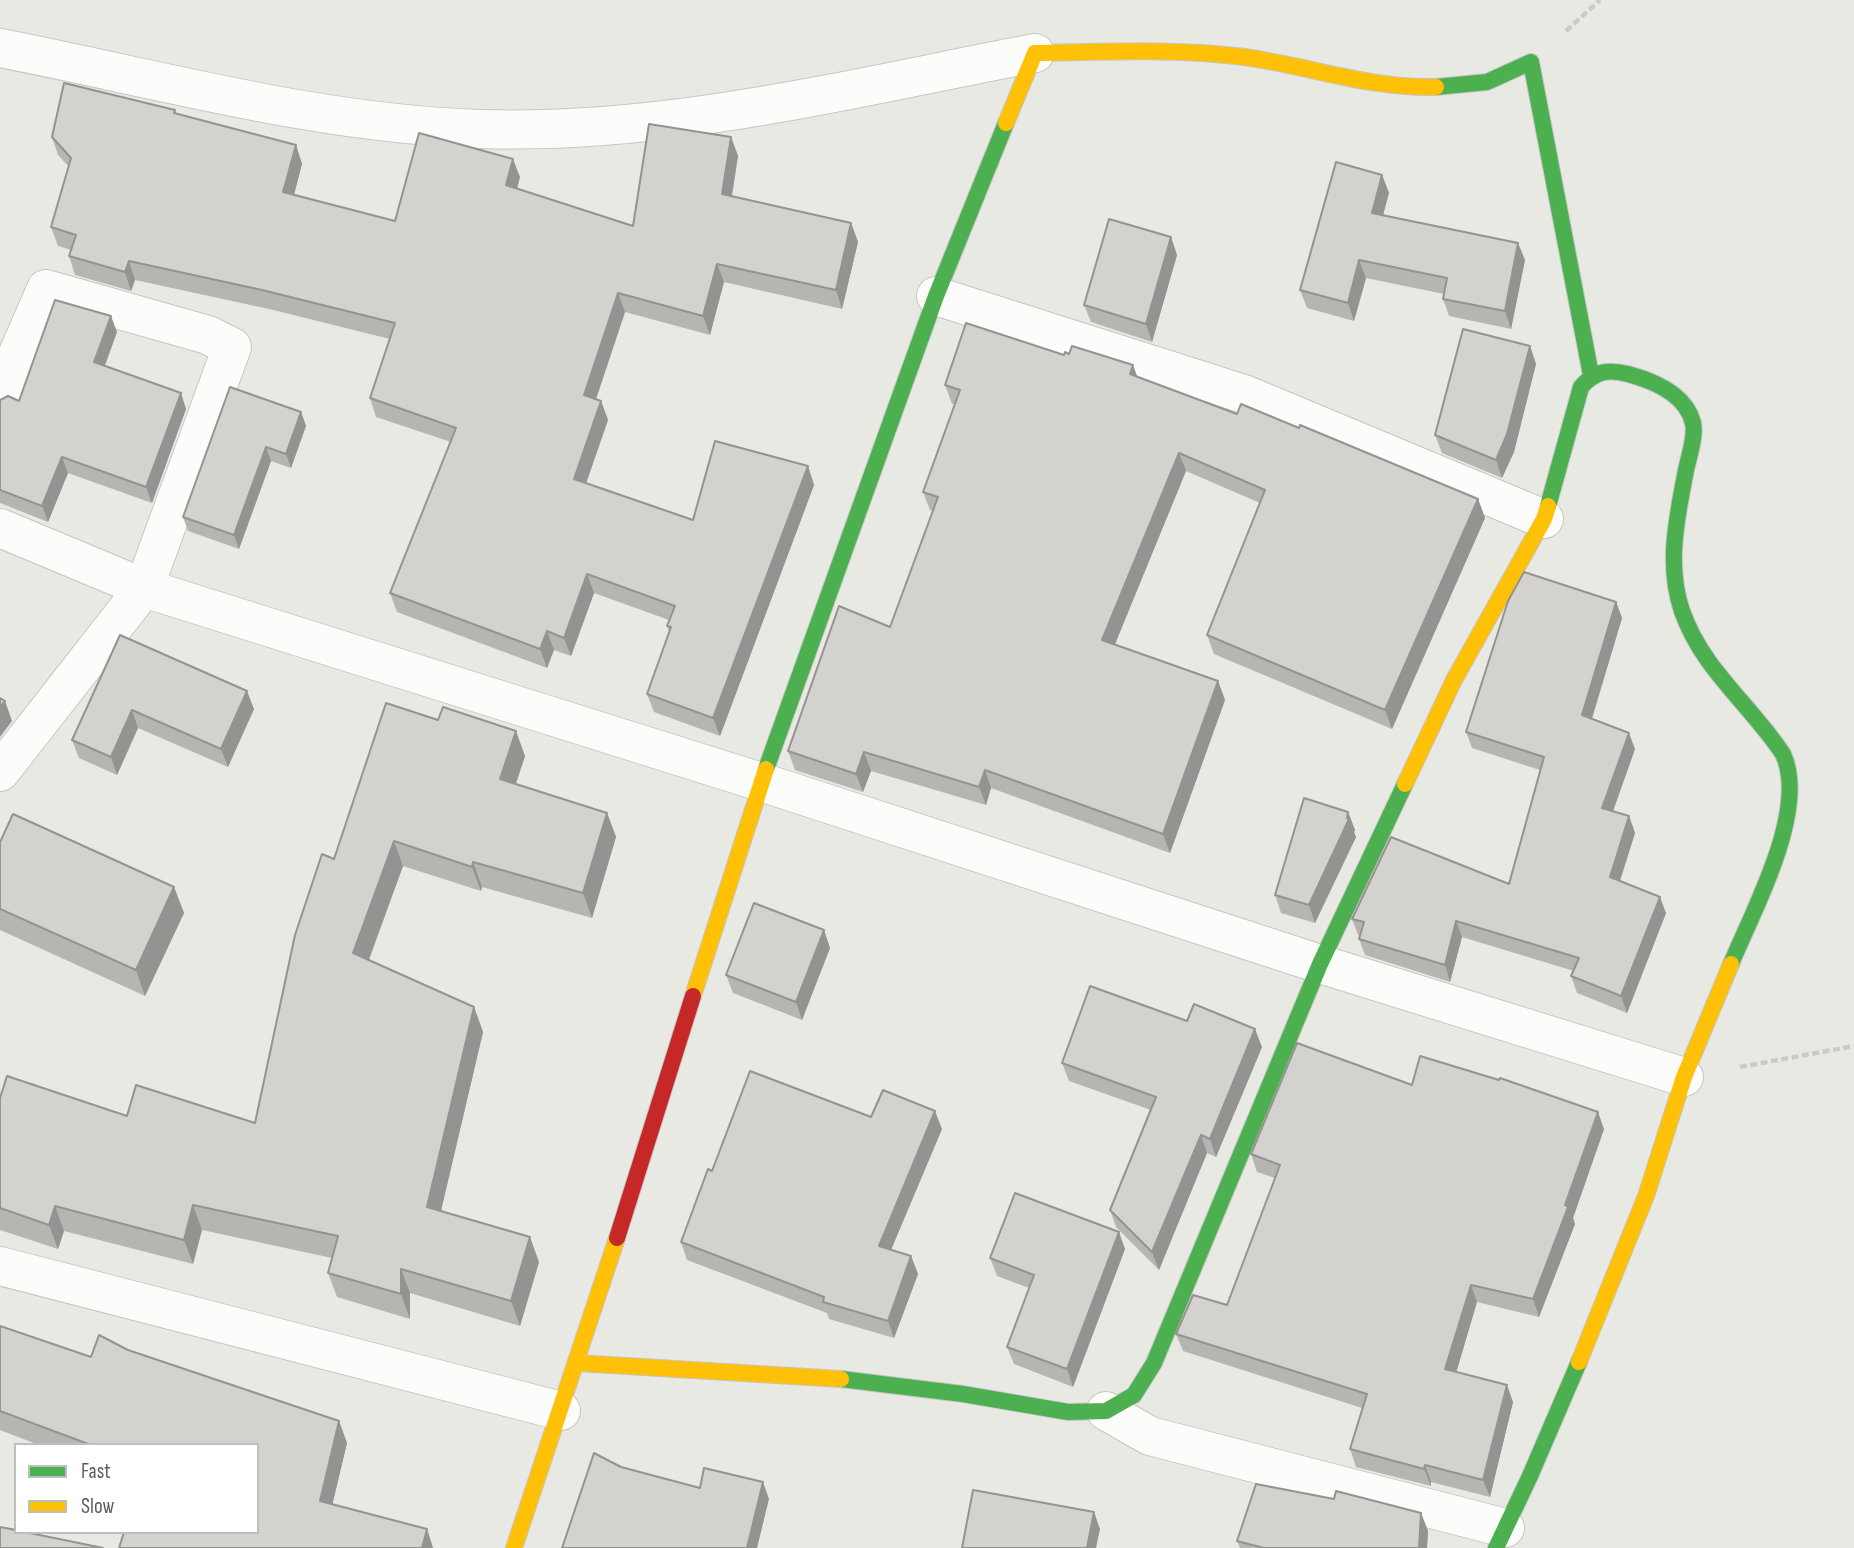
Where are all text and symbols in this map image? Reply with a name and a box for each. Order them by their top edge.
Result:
legend [14,1443,259,1534]
text: Fast [81,1459,111,1484]
text: Slow [81,1494,114,1519]

